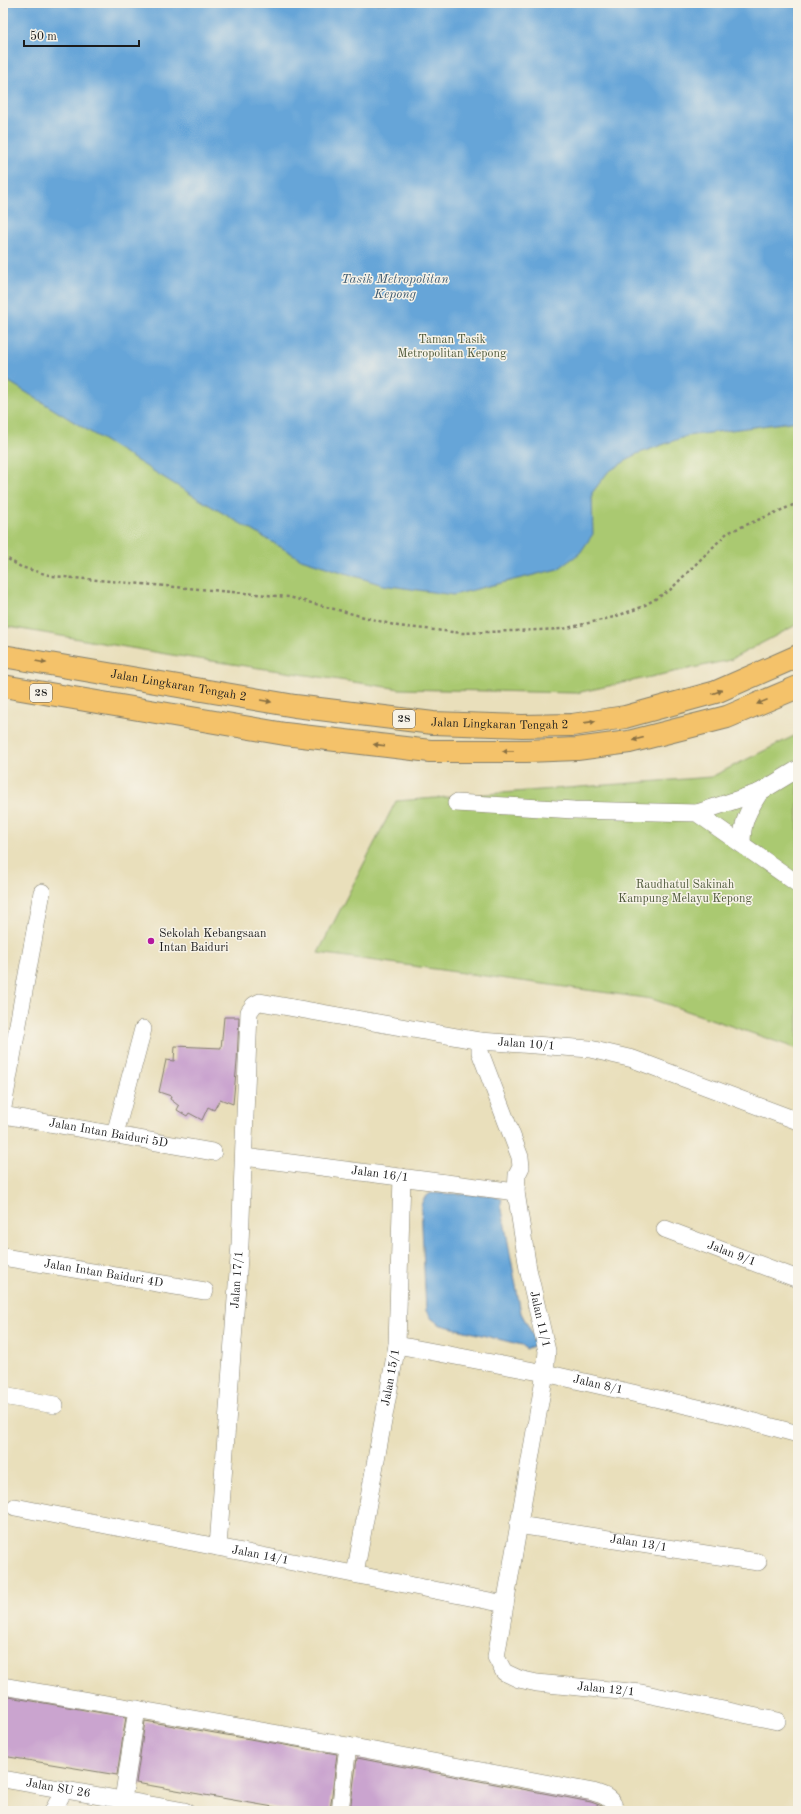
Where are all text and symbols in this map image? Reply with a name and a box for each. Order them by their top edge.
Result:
scale bar [24,22,139,48]
text: 50 m [30,30,57,43]
water label: Tasik Metropolitan Kepong [341,273,449,301]
park label: Taman Tasik Metropolitan Kepong [398,334,507,360]
one-way arrow [35,660,48,666]
street label: Jalan Lingkaran Tengah 2 [110,669,247,704]
road number: 28 [30,684,52,702]
one-way arrow [711,688,723,694]
one-way arrow [260,698,272,704]
one-way arrow [755,700,767,706]
road number: 28 [393,710,415,728]
street label: Jalan Lingkaran Tengah 2 [431,717,569,732]
one-way arrow [584,719,597,725]
one-way arrow [631,736,643,742]
one-way arrow [373,742,385,748]
one-way arrow [502,748,515,754]
park label: Raudhatul Sakinah Kampung Melayu Kepong [618,879,752,905]
place label: Sekolah Kebangsaan Intan Baiduri [159,928,267,954]
marker: Sekolah Kebangsaan Intan Baiduri [146,936,156,946]
street label: Jalan 10/1 [497,1036,555,1052]
street label: Jalan Intan Baiduri 5D [48,1117,169,1150]
street label: Jalan 16/1 [350,1165,409,1184]
street label: Jalan 9/1 [706,1239,757,1269]
street label: Jalan 17/1 [229,1250,245,1309]
street label: Jalan Intan Baiduri 4D [43,1258,164,1290]
street label: Jalan 11/1 [527,1290,552,1349]
street label: Jalan 15/1 [380,1348,402,1407]
street label: Jalan 8/1 [572,1374,624,1397]
street label: Jalan 13/1 [609,1533,668,1554]
street label: Jalan 14/1 [231,1544,290,1567]
street label: Jalan 12/1 [577,1681,635,1698]
street label: Jalan SU 26 [25,1777,91,1800]

